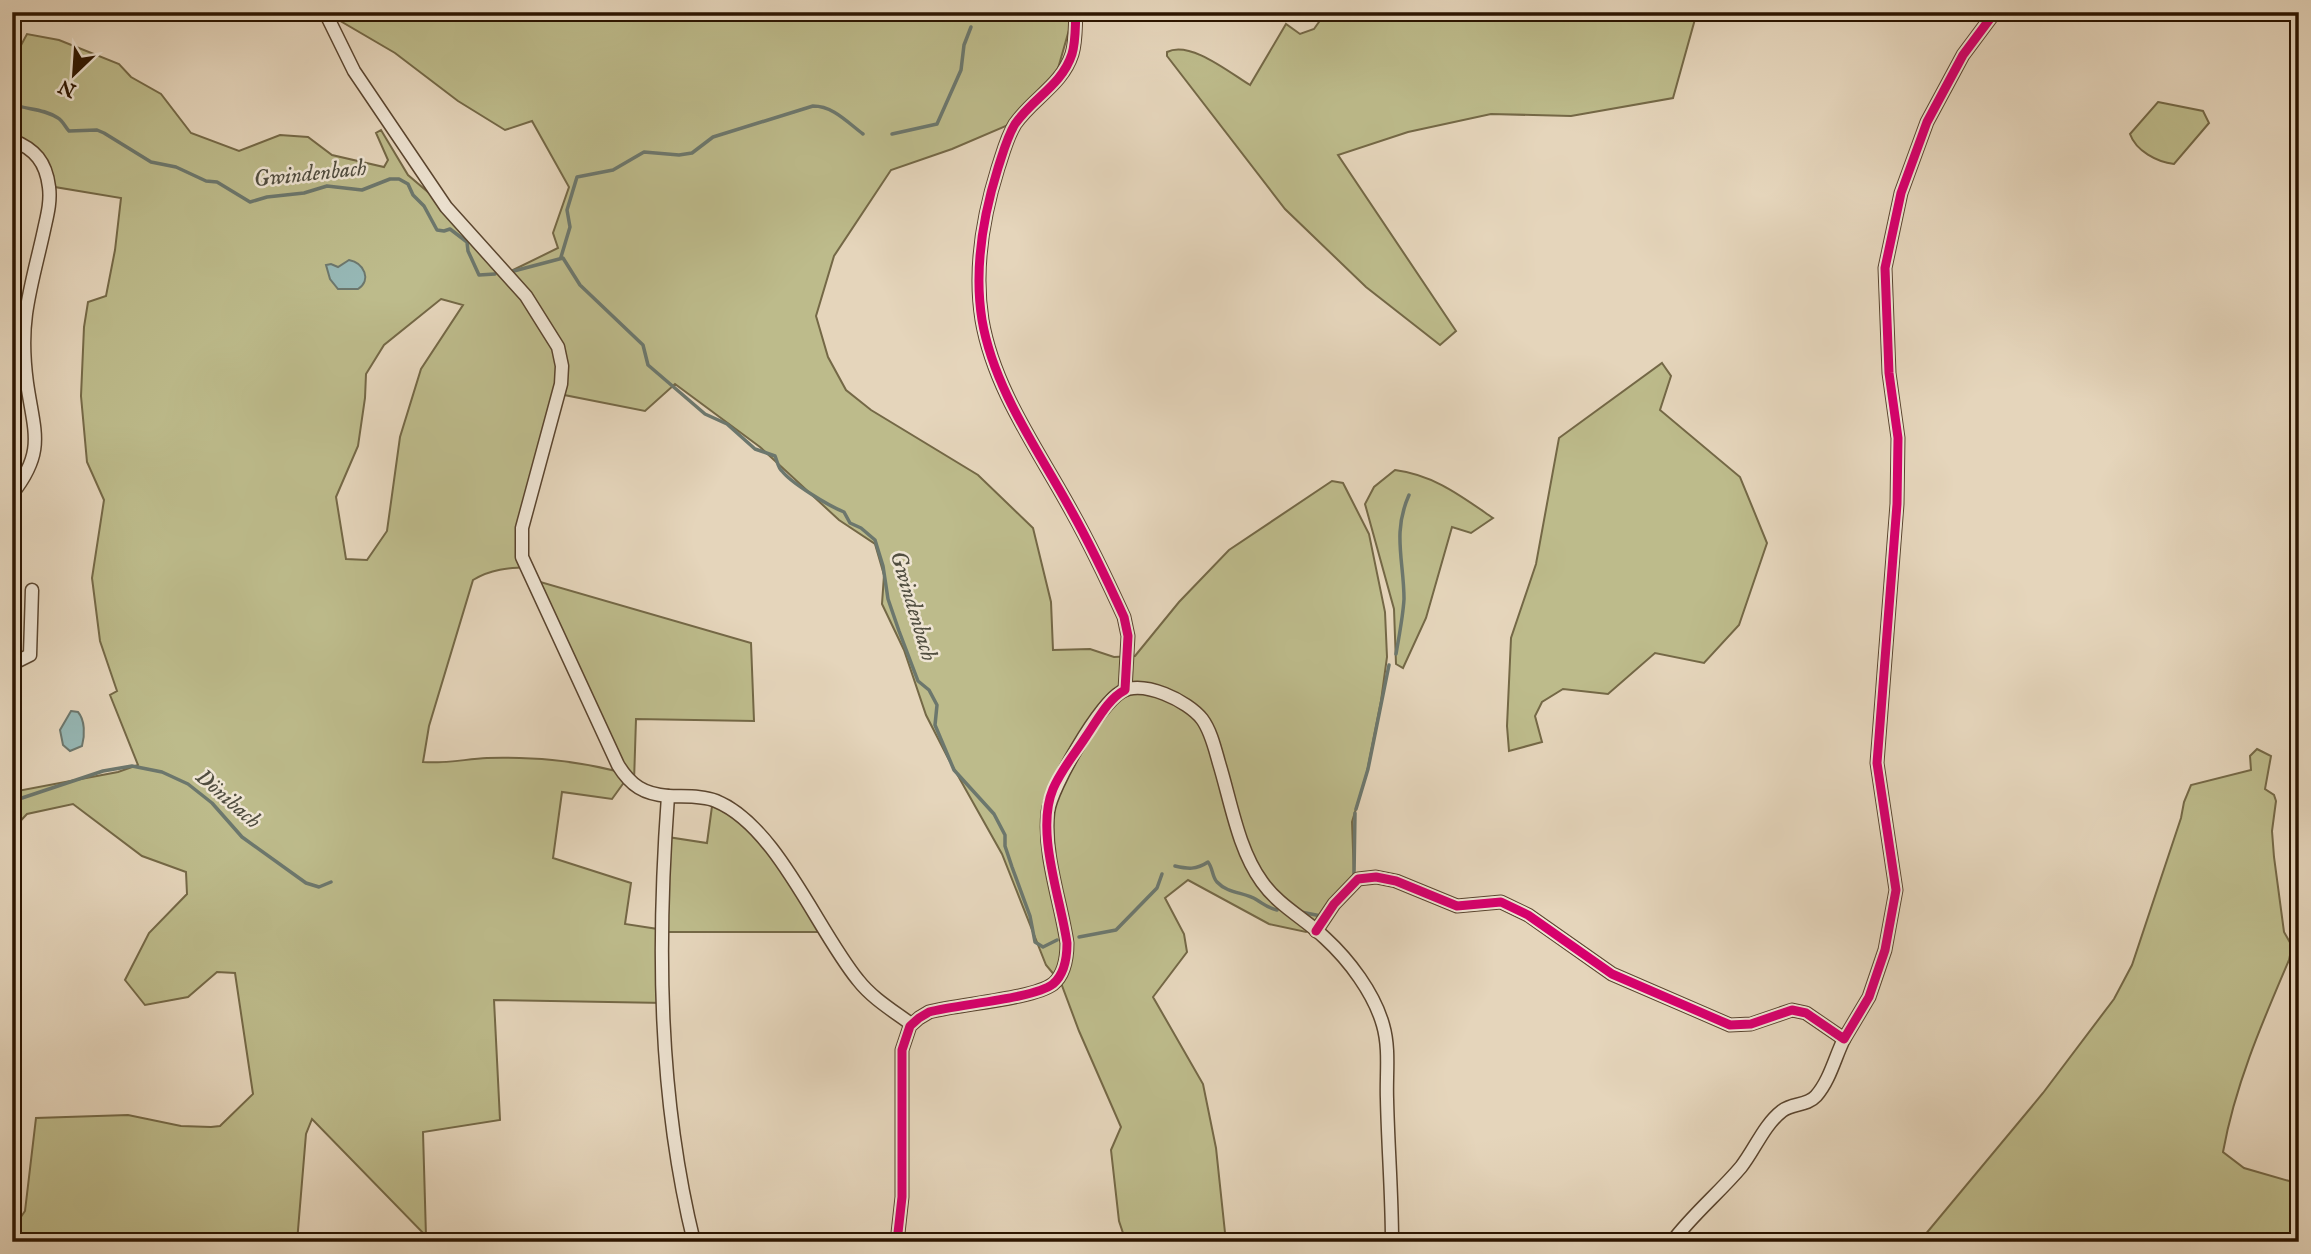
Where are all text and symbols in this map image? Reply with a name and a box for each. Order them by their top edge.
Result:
north arrow [38,38,108,108]
text: N [55,73,81,102]
water label: Gwindenbach [252,154,368,194]
water label: Gwindenbach [883,547,944,665]
water label: Dönibach [189,763,267,836]

